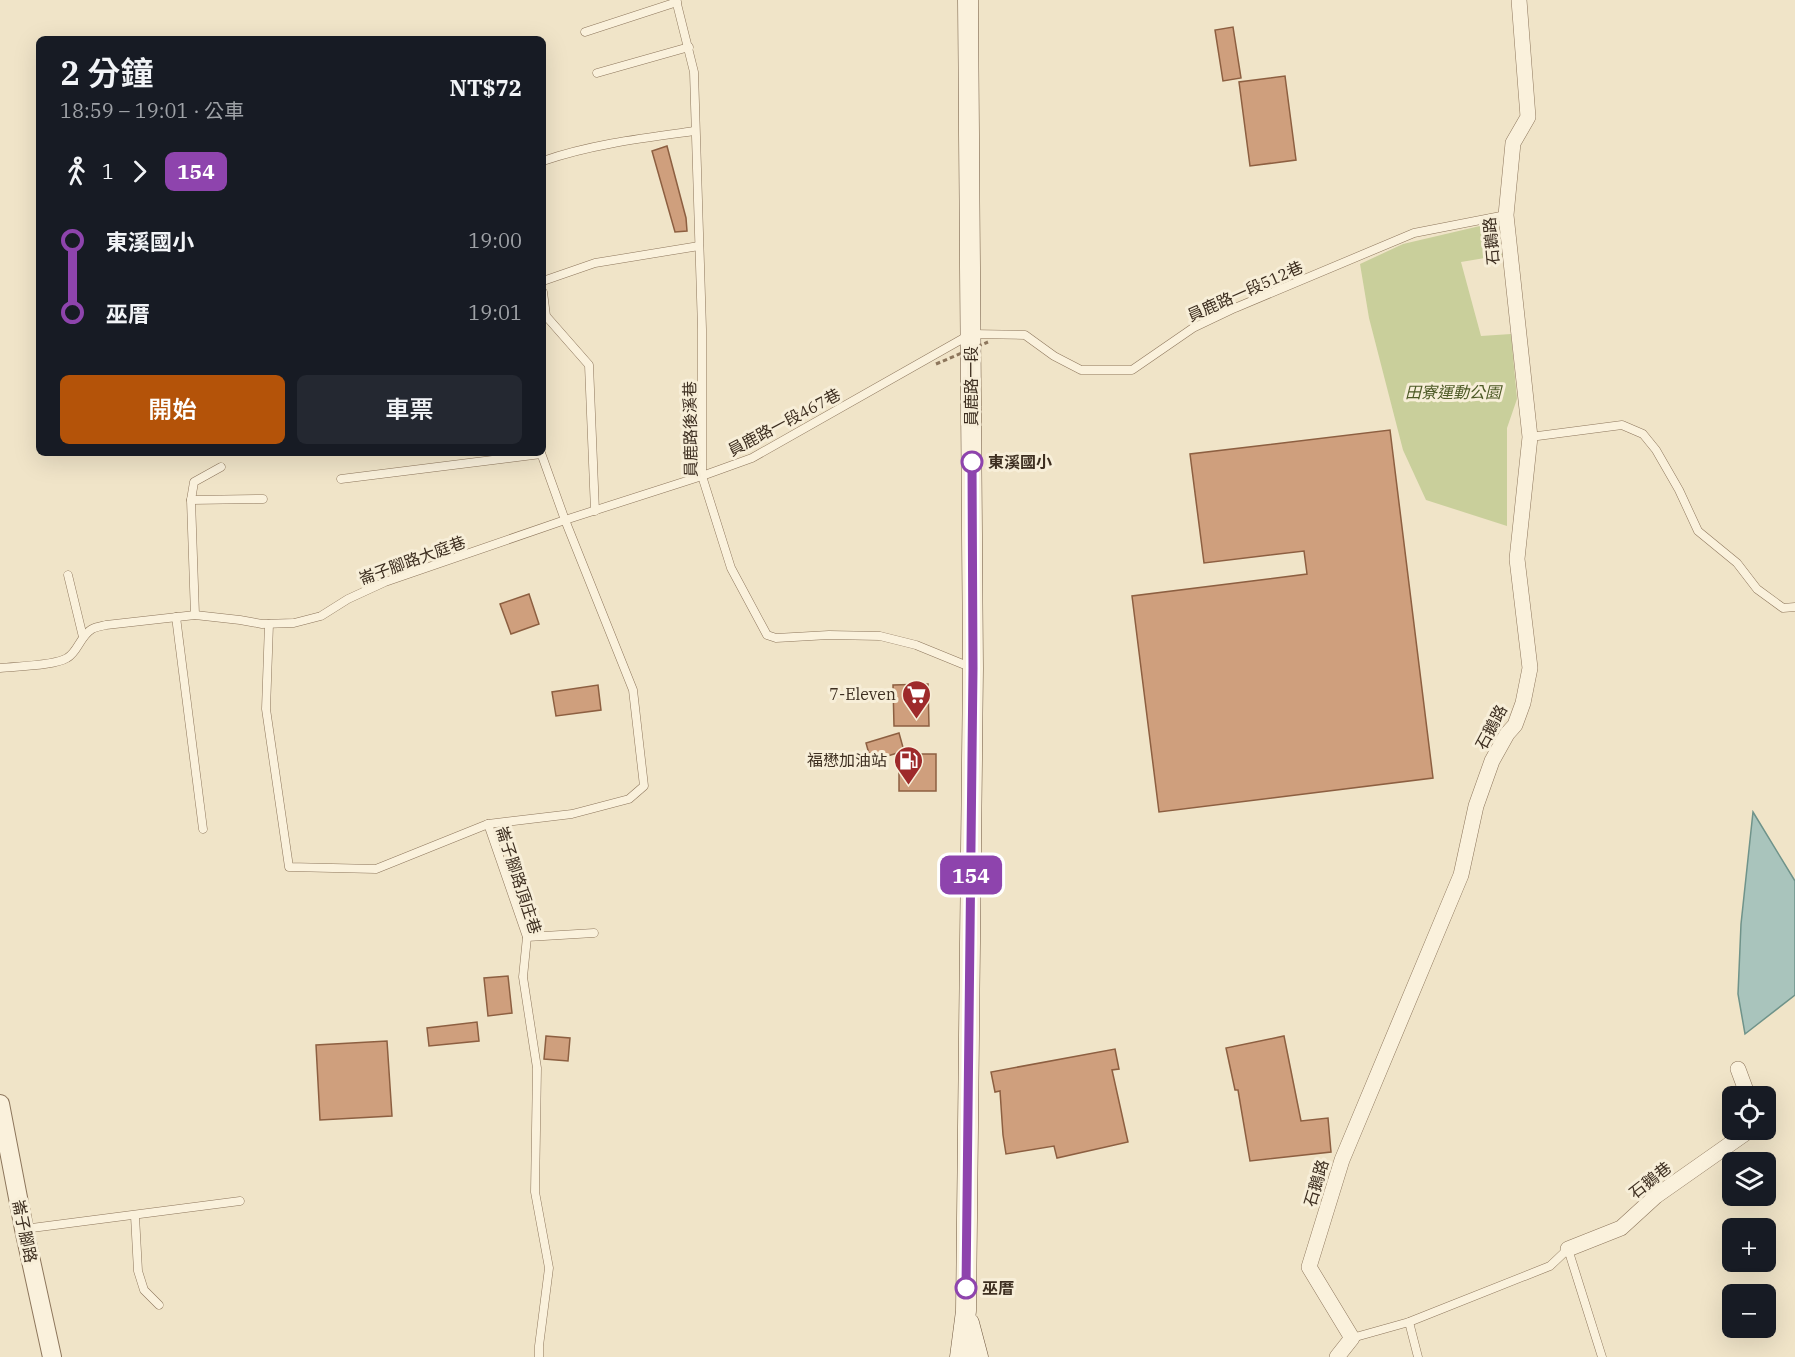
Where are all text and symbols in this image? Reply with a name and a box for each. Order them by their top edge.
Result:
text: 2 分鐘 [60,51,153,94]
text: NT$72 [449,73,522,102]
text: 18:59 – 19:01 · 公車 [60,97,244,124]
icon: walk [60,155,93,188]
icon: forward [123,155,156,188]
text: 154 [177,157,215,185]
text: 1 [102,158,114,185]
street label: 石鵝路 [1479,216,1503,266]
text: 東溪國小 [106,227,194,256]
text: 19:00 [468,227,522,254]
street label: 員鹿路一段512巷 [1184,256,1306,326]
text: 巫厝 [106,299,150,328]
text: 19:01 [468,299,522,326]
street label: 員鹿路一段 [961,346,981,426]
button: 開始 [60,375,285,444]
button: 車票 [297,375,522,444]
street label: 員鹿路後溪巷 [679,381,701,477]
park label: 田寮運動公園 [1405,382,1503,402]
street label: 員鹿路一段467巷 [724,384,844,460]
marker: 東溪國小 [961,451,983,473]
place label: 東溪國小 [988,452,1052,472]
street label: 崙子腳路大庭巷 [356,531,468,589]
supermarket icon: 7-Eleven [901,678,933,720]
place label: 7-Eleven [829,684,896,704]
street label: 石鵝路 [1471,701,1511,753]
fuel station icon: 福懋加油站 [892,744,924,786]
place label: 福懋加油站 [807,750,887,770]
street label: 崙子腳路頂庄巷 [492,824,546,936]
line badge: 154 [936,856,1006,894]
text: 154 [952,861,990,889]
map controls [1722,1086,1776,1338]
button: locate [1722,1086,1776,1140]
button: layers [1722,1152,1776,1206]
street label: 石鵝路 [1299,1157,1333,1209]
street label: 石鵝巷 [1625,1157,1675,1203]
street label: 崙子腳路 [9,1198,41,1264]
button: + [1722,1218,1776,1272]
marker: 巫厝 [955,1277,977,1299]
place label: 巫厝 [982,1278,1014,1298]
button: − [1722,1284,1776,1338]

